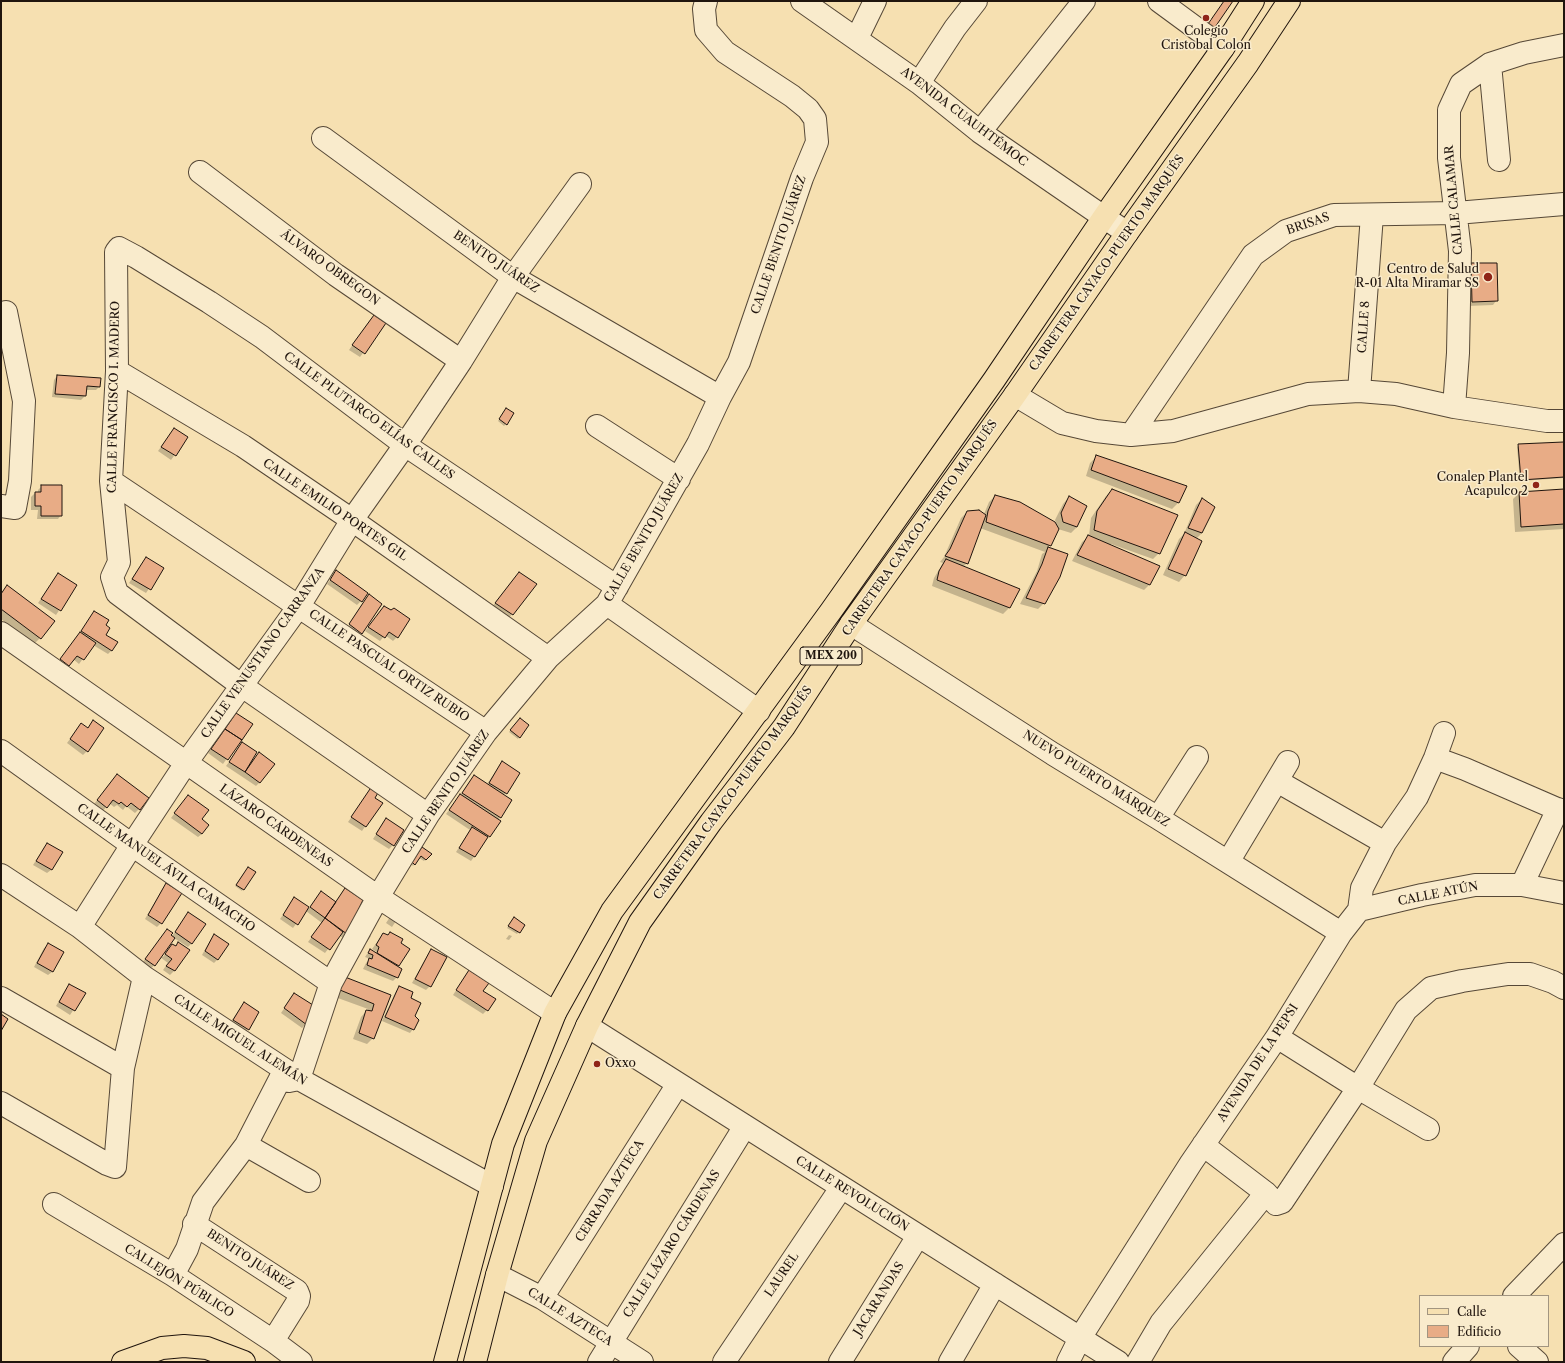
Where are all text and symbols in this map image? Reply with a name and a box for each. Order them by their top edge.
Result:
marker: Colegio Cristobal Colon [1201,13,1211,23]
place label: Colegio Cristobal Colon [1161,25,1251,53]
street label: AVENIDA CUAUHTÉMOC [898,65,1030,169]
street label: CALLE CALAMAR [1442,145,1466,255]
street label: CARRETERA CAYACO-PUERTO MARQUÉS [1026,152,1188,374]
street label: CALLE BENITO JUÁREZ [748,174,810,316]
street label: BRISAS [1285,210,1331,238]
street label: ÁLVARO OBREGON [278,227,382,309]
street label: BENITO JUÁREZ [450,228,542,296]
place label: Centro de Salud R-01 Alta Miramar SS [1355,263,1479,291]
marker: Centro de Salud R-01 Alta Miramar SS [1482,271,1494,283]
street label: CALLE 8 [1355,300,1373,354]
street label: CALLE FRANCISCO I. MADERO [105,301,123,493]
street label: CALLE PLUTARCO ELÍAS CALLES [281,349,457,483]
street label: CARRETERA CAYACO-PUERTO MARQUÉS [839,417,1001,639]
street label: CALLE EMILIO PORTES GIL [260,456,410,564]
street label: CALLE BENITO JUÁREZ [601,471,687,605]
place label: Conalep Plantel Acapulco 2 [1437,471,1528,499]
marker: Conalep Plantel Acapulco 2 [1531,480,1541,490]
street label: CALLE VENUSTIANO CARRANZA [198,565,328,741]
street label: CALLE PASCUAL ORTIZ RUBIO [306,607,472,725]
road number: MEX 200 [800,647,862,665]
street label: CARRETERA CAYACO-PUERTO MARQUÉS [651,683,815,903]
street label: CALLE BENITO JUÁREZ [399,728,493,856]
street label: NUEVO PUERTO MÁRQUEZ [1020,728,1172,830]
street label: LÁZARO CÁRDENEAS [217,781,335,871]
street label: CALLE MANUEL ÁVILA CAMACHO [74,801,258,935]
street label: CALLE ATÚN [1397,879,1479,909]
street label: CALLE MIGUEL ALEMÁN [171,991,309,1089]
street label: AVENIDA DE LA PEPSI [1215,1001,1301,1125]
place label: Oxxo [605,1057,636,1071]
marker: Oxxo [592,1059,602,1069]
street label: CERRADA AZTECA [573,1137,647,1245]
street label: CALLE REVOLUCIÓN [793,1153,911,1235]
street label: CALLE LÁZARO CÁRDENAS [620,1167,724,1321]
street label: BENITO JUÁREZ [204,1227,296,1293]
street label: CALLEJÓN PÚBLICO [122,1241,236,1321]
street label: LAUREL [762,1250,802,1300]
street label: JACARANDAS [851,1260,907,1338]
street label: CALLE AZTECA [525,1285,615,1349]
legend [1419,1295,1549,1347]
text: Calle [1457,1304,1486,1319]
text: Edificio [1457,1324,1501,1339]

